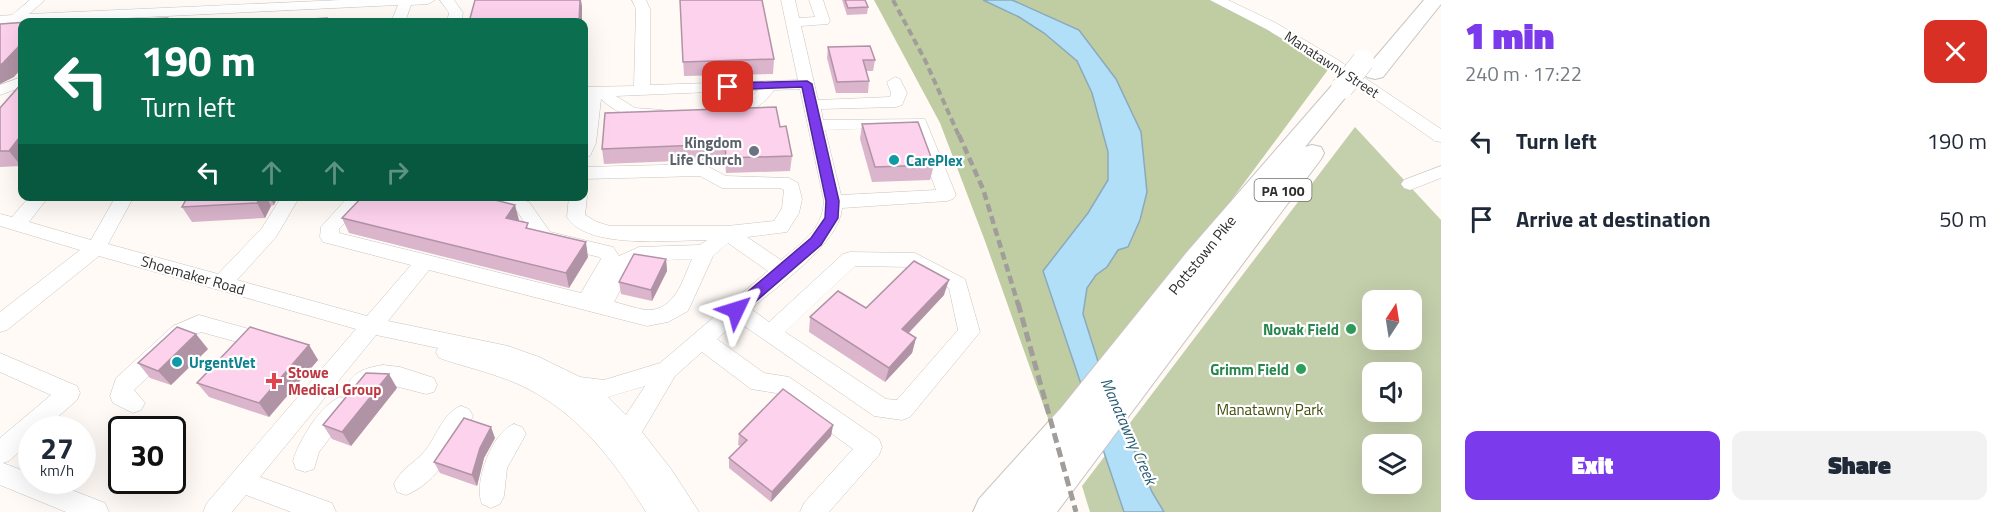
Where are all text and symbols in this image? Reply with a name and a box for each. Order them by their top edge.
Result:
text: 1 min [1465,8,1554,63]
button: close [1924,20,1987,83]
street label: Manatawny Street [1280,25,1384,103]
text: 190 m [141,28,256,92]
icon: left [42,42,120,120]
text: 240 m · 17:22 [1465,58,1582,89]
pin [702,61,753,112]
icon: arrive [711,70,744,103]
text: Turn left [141,86,235,127]
text: Turn left [1516,124,1597,158]
text: 190 m [1927,124,1987,158]
icon: left [1465,125,1498,158]
place label: Kingdom Life Church [670,131,742,171]
marker: Kingdom Life Church [747,144,761,158]
place label: CarePlex [906,149,963,172]
marker: CarePlex [887,153,901,167]
icon: left [192,156,225,189]
icon: ahead [255,156,288,189]
icon: ahead [318,156,351,189]
icon: right [381,156,414,189]
road number: PA 100 [1254,179,1312,201]
text: Arrive at destination [1516,202,1711,236]
text: 50 m [1939,202,1987,236]
icon: arrive [1465,203,1498,236]
street label: Pottstown Pike [1163,210,1241,300]
street label: Shoemaker Road [138,249,248,301]
position arrow [704,278,768,342]
north arrow [1362,290,1422,350]
map controls [1362,290,1422,494]
place label: Novak Field [1263,318,1339,341]
marker: Novak Field [1344,322,1358,336]
place label: UrgentVet [189,351,256,374]
marker: UrgentVet [170,355,184,369]
place label: Grimm Field [1210,358,1289,381]
place label: Stowe Medical Group [288,361,381,401]
marker: Grimm Field [1294,362,1308,376]
button: sound [1362,362,1422,422]
marker: Stowe Medical Group [265,372,283,390]
water label: Manatawny Creek [1095,374,1164,490]
park label: Manatawny Park [1216,398,1324,421]
speed limit sign: 30 [108,416,186,494]
text: 27 [40,425,74,471]
button: Exit [1465,431,1720,500]
button: Share [1732,431,1987,500]
button: layers [1362,434,1422,494]
text: km/h [40,459,74,482]

